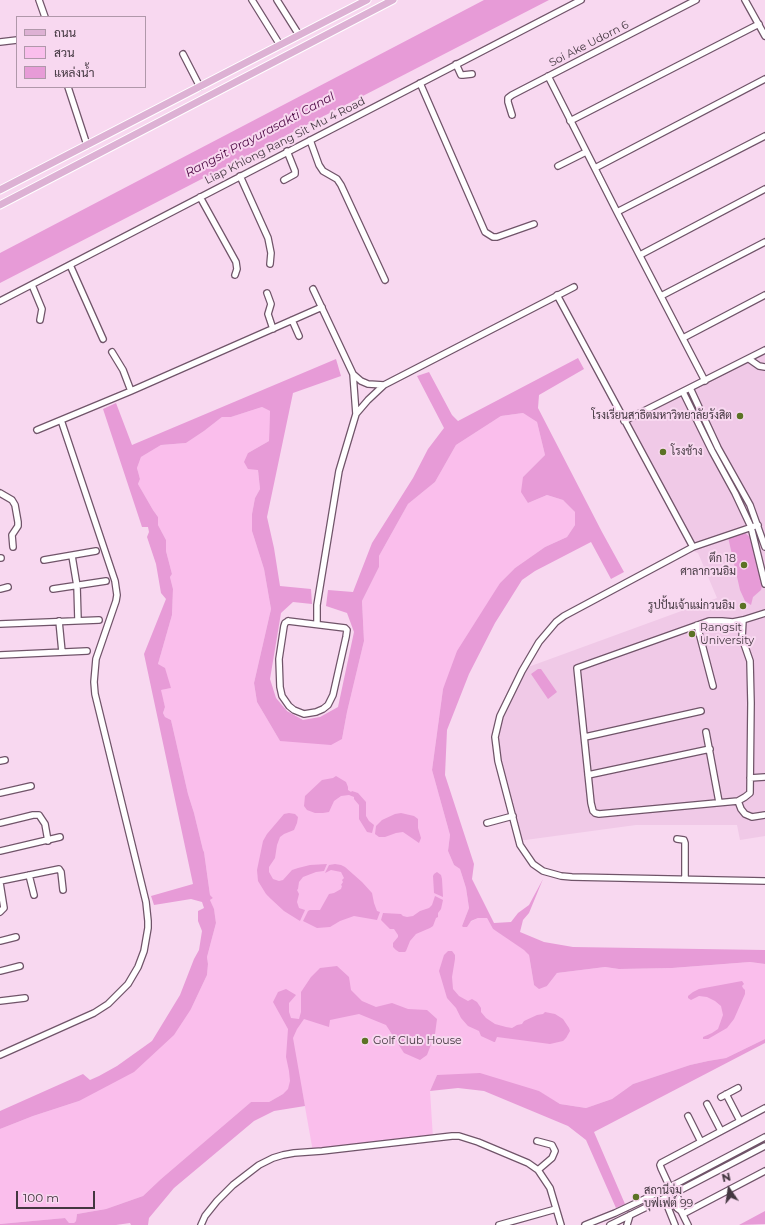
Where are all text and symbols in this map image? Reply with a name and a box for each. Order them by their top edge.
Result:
legend [16,16,146,88]
street label: Soi Ake Udorn 6 [547,18,631,70]
text: ถนน [54,25,76,40]
text: สวน [54,45,75,60]
text: แหล่งน้ำ [54,65,94,80]
water label: Rangsit Prayurasakti Canal [183,89,337,181]
street label: Liap Khlong Rang Sit Mu 4 Road [203,95,367,187]
place label: โรงเรียนสาธิตมหาวิทยาลัยรังสิต [592,409,732,423]
marker: โรงเรียนสาธิตมหาวิทยาลัยรังสิต [735,411,745,421]
place label: โรงช้าง [671,445,702,459]
marker: โรงช้าง [658,447,668,457]
place label: ตึก 18 ศาลากวนอิม [680,552,736,578]
marker: ตึก 18 ศาลากวนอิม [739,560,749,570]
place label: รูปปั้นเจ้าแม่กวนอิม [648,599,735,613]
marker: รูปปั้นเจ้าแม่กวนอิม [738,601,748,611]
place label: Rangsit University [700,621,754,647]
marker: Rangsit University [687,629,697,639]
place label: Golf Club House [373,1034,462,1048]
marker: Golf Club House [360,1036,370,1046]
north arrow [709,1169,749,1209]
text: N [720,1169,732,1185]
scale bar [18,1183,97,1209]
place label: สถานีจุ่ม บุฟเฟต์ 99 [644,1184,693,1210]
text: 100 m [23,1190,59,1205]
marker: สถานีจุ่ม บุฟเฟต์ 99 [631,1192,641,1202]

